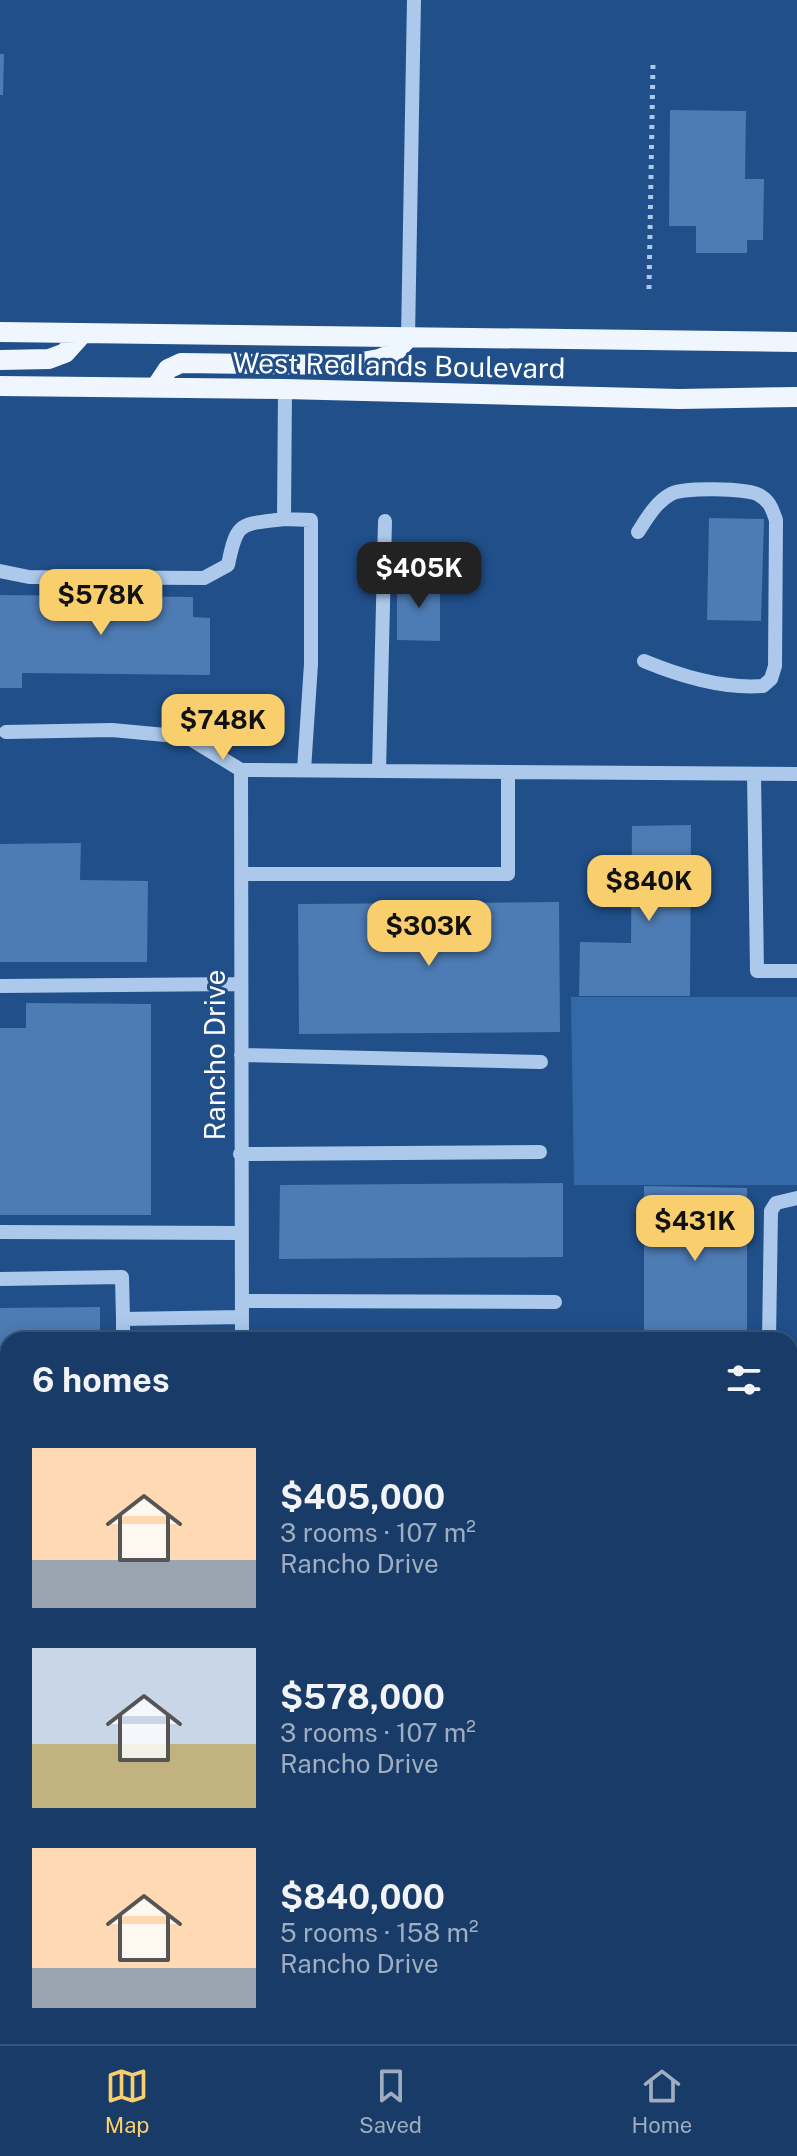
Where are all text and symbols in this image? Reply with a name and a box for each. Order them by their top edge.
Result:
street label: West Redlands Boulevard [232,346,566,384]
pin: $405K [363,542,475,610]
text: $405K [375,552,463,583]
pin: $578K [45,569,157,637]
text: $578K [57,579,145,610]
pin: $748K [167,694,279,762]
text: $748K [180,704,266,735]
pin: $840K [593,855,705,923]
text: $840K [605,865,693,896]
pin: $303K [373,900,485,968]
text: $303K [385,910,473,941]
street label: Rancho Drive [198,970,231,1140]
pin: $431K [639,1195,751,1263]
text: $431K [654,1205,736,1236]
icon: filters [722,1358,766,1402]
text: 6 homes [32,1360,170,1400]
text: $405,000 [280,1477,445,1517]
icon: home [96,1480,192,1576]
text: 3 rooms · 107 m² [280,1517,476,1548]
text: Rancho Drive [280,1548,439,1579]
text: $578,000 [280,1677,445,1717]
icon: home [96,1680,192,1776]
text: 3 rooms · 107 m² [280,1717,476,1748]
text: Rancho Drive [280,1748,439,1779]
text: $840,000 [280,1877,445,1917]
icon: home [96,1880,192,1976]
text: 5 rooms · 158 m² [280,1917,479,1948]
text: Rancho Drive [280,1948,439,1979]
tab: Map [105,2064,149,2138]
tab: Saved [359,2064,422,2138]
tab: Home [632,2064,692,2138]

